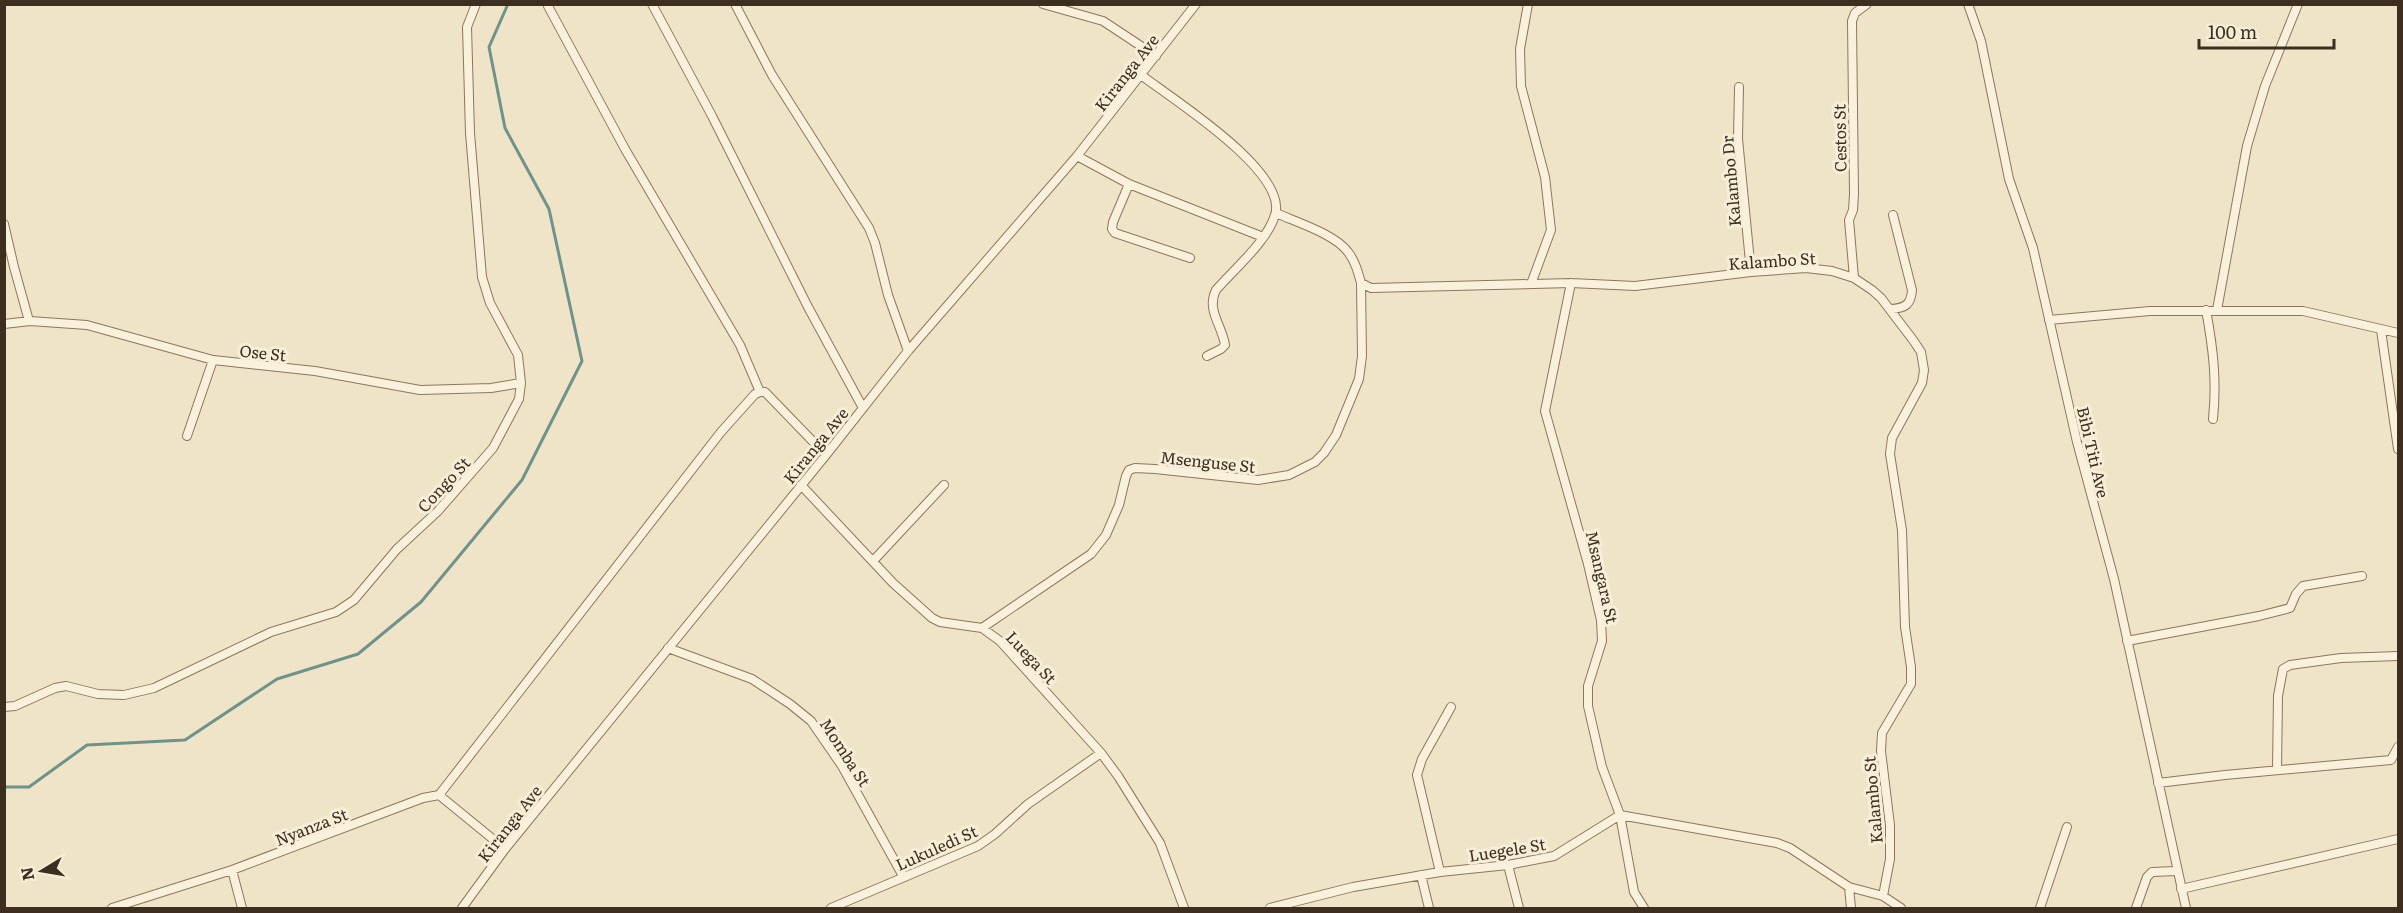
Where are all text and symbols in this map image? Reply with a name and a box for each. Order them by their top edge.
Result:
scale bar [2199,12,2334,50]
text: 100 m [2208,18,2257,45]
street label: Kiranga Ave [1088,28,1164,116]
street label: Cestos St [1826,103,1852,172]
street label: Kalambo Dr [1714,134,1746,228]
street label: Kalambo St [1728,245,1817,275]
street label: Ose St [238,338,288,366]
street label: Kiranga Ave [777,402,853,488]
street label: Bibi Titi Ave [2072,404,2116,500]
street label: Msenguse St [1159,444,1257,478]
street label: Congo St [411,451,475,517]
street label: Msangara St [1581,528,1625,626]
street label: Luega St [1001,625,1063,689]
street label: Momba St [815,713,877,791]
street label: Kalambo St [1856,755,1888,845]
street label: Kiranga Ave [471,779,547,867]
street label: Nyanza St [271,801,351,851]
street label: Lukuledi St [891,818,981,876]
street label: Luegele St [1467,831,1548,867]
north arrow [12,841,72,901]
text: N [13,865,39,883]

